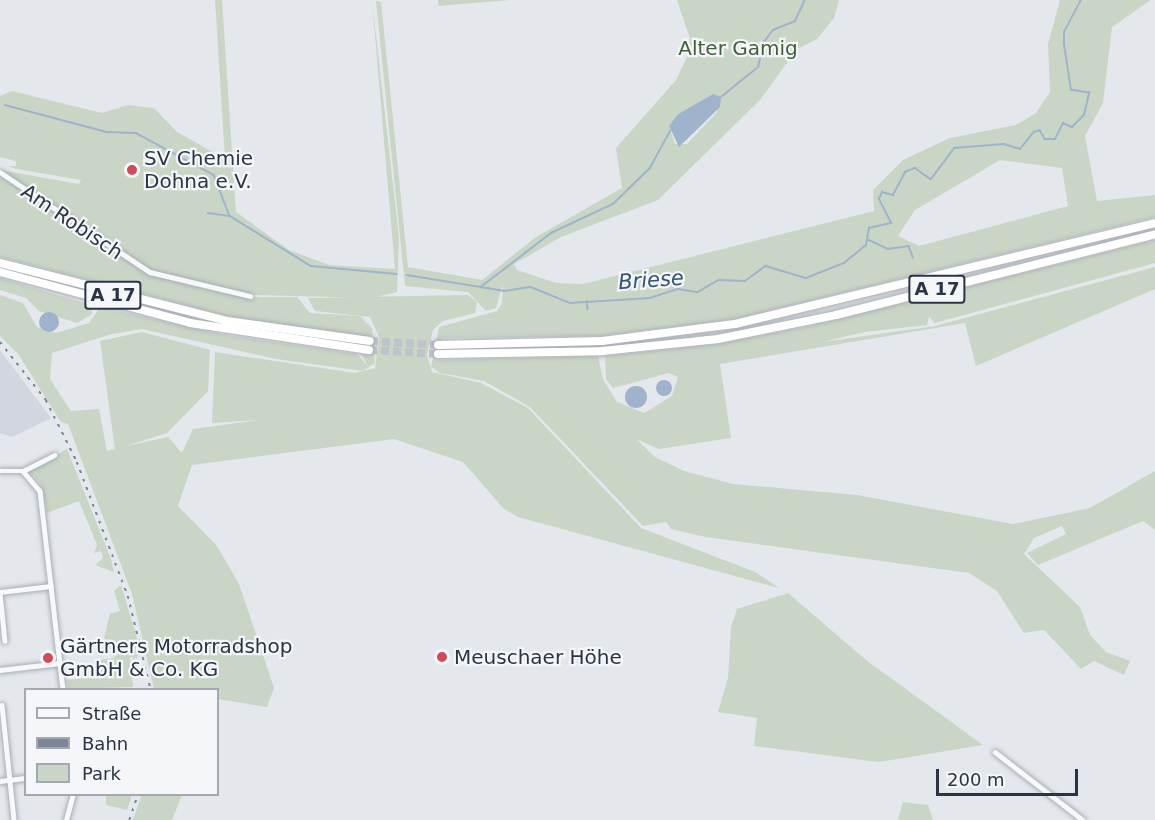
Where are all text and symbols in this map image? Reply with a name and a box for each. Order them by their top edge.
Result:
park label: Alter Gamig [678,36,798,60]
place label: SV Chemie Dohna e.V. [144,146,253,193]
marker: SV Chemie Dohna e.V. [125,163,139,177]
street label: Am Robisch [17,179,127,265]
water label: Briese [617,265,685,295]
road number: A 17 [907,274,967,304]
road number: A 17 [83,280,143,310]
place label: Gärtners Motorradshop GmbH & Co. KG [60,634,292,681]
place label: Meuschaer Höhe [454,645,622,669]
marker: Meuschaer Höhe [435,650,449,664]
marker: Gärtners Motorradshop GmbH & Co. KG [41,651,55,665]
legend [24,688,219,796]
text: Straße [82,703,141,724]
text: Bahn [82,733,128,754]
scale bar [939,757,1082,795]
text: Park [82,763,121,784]
text: 200 m [947,769,1005,790]

